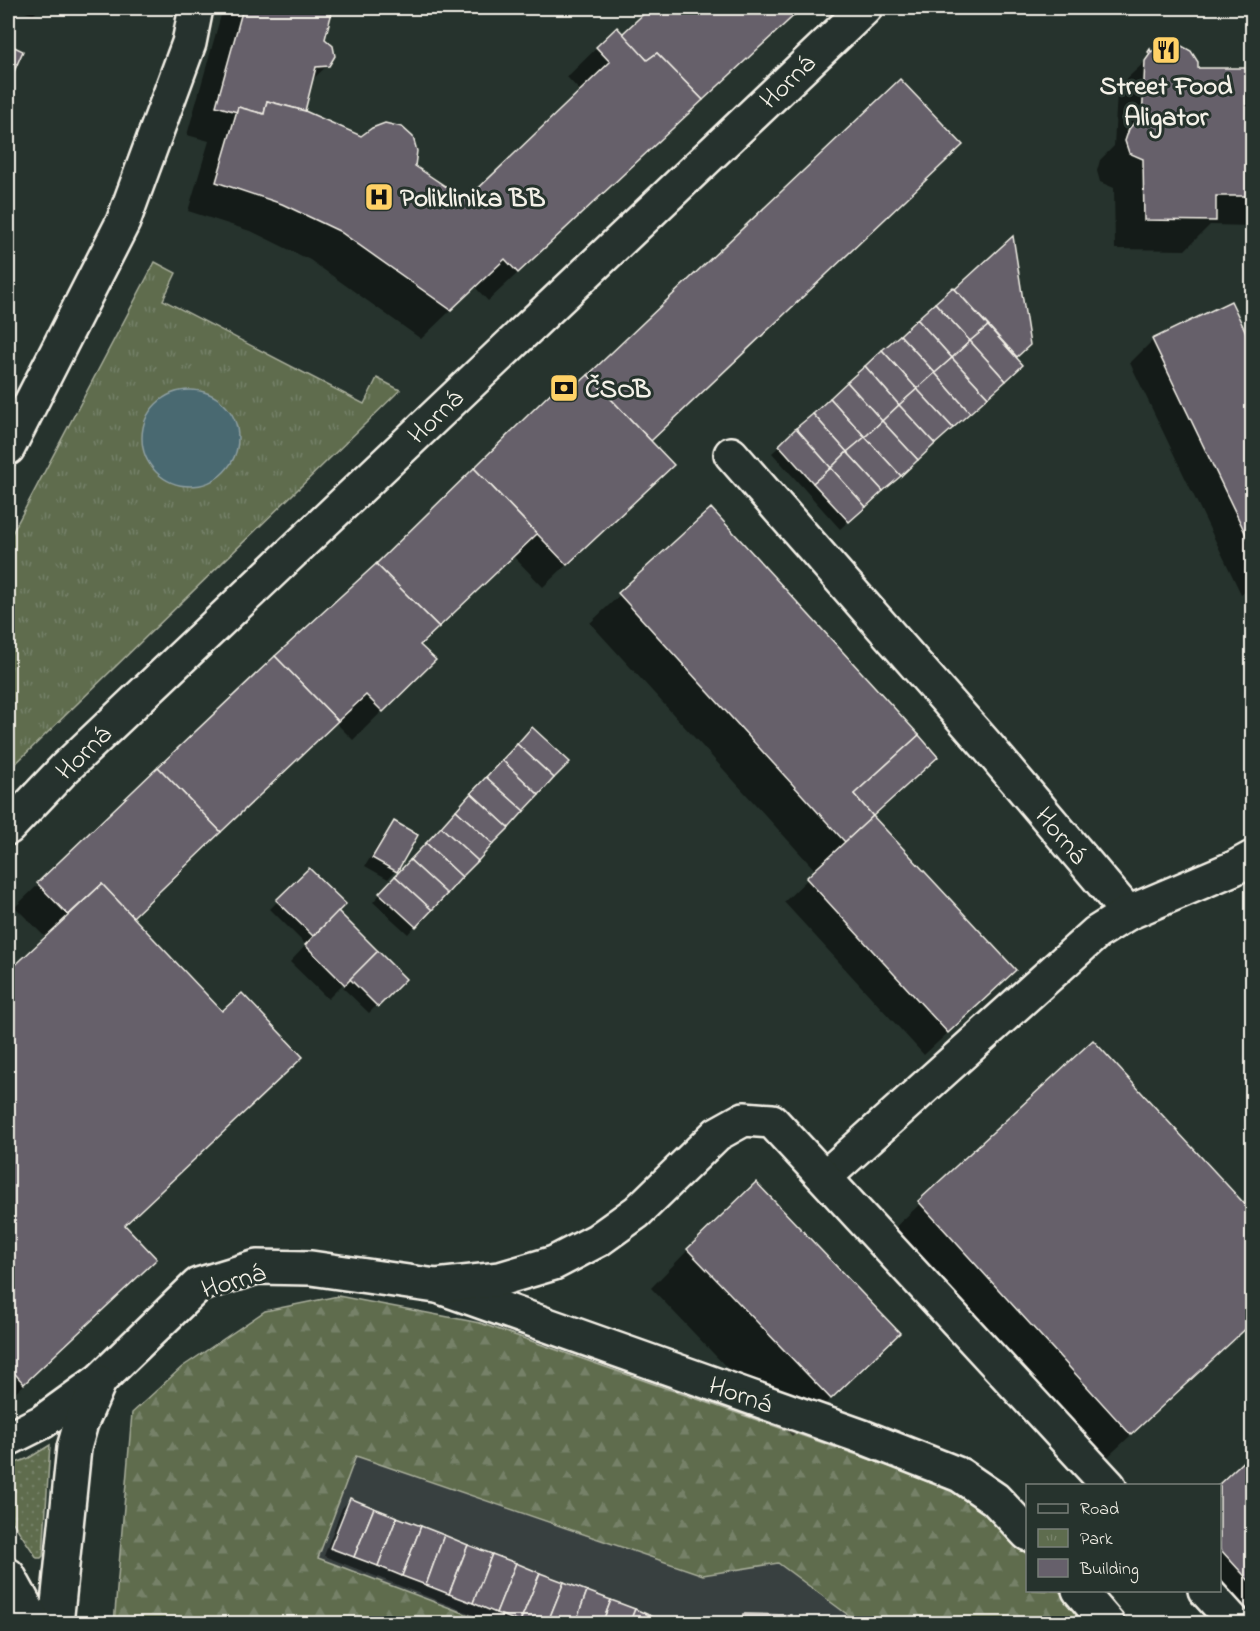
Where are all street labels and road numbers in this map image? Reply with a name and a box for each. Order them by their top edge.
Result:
street label: Horná [752,46,826,119]
street label: Horná [400,381,474,454]
street label: Horná [48,717,122,790]
street label: Horná [1024,799,1096,874]
street label: Horná [197,1254,271,1311]
street label: Horná [703,1367,778,1426]

